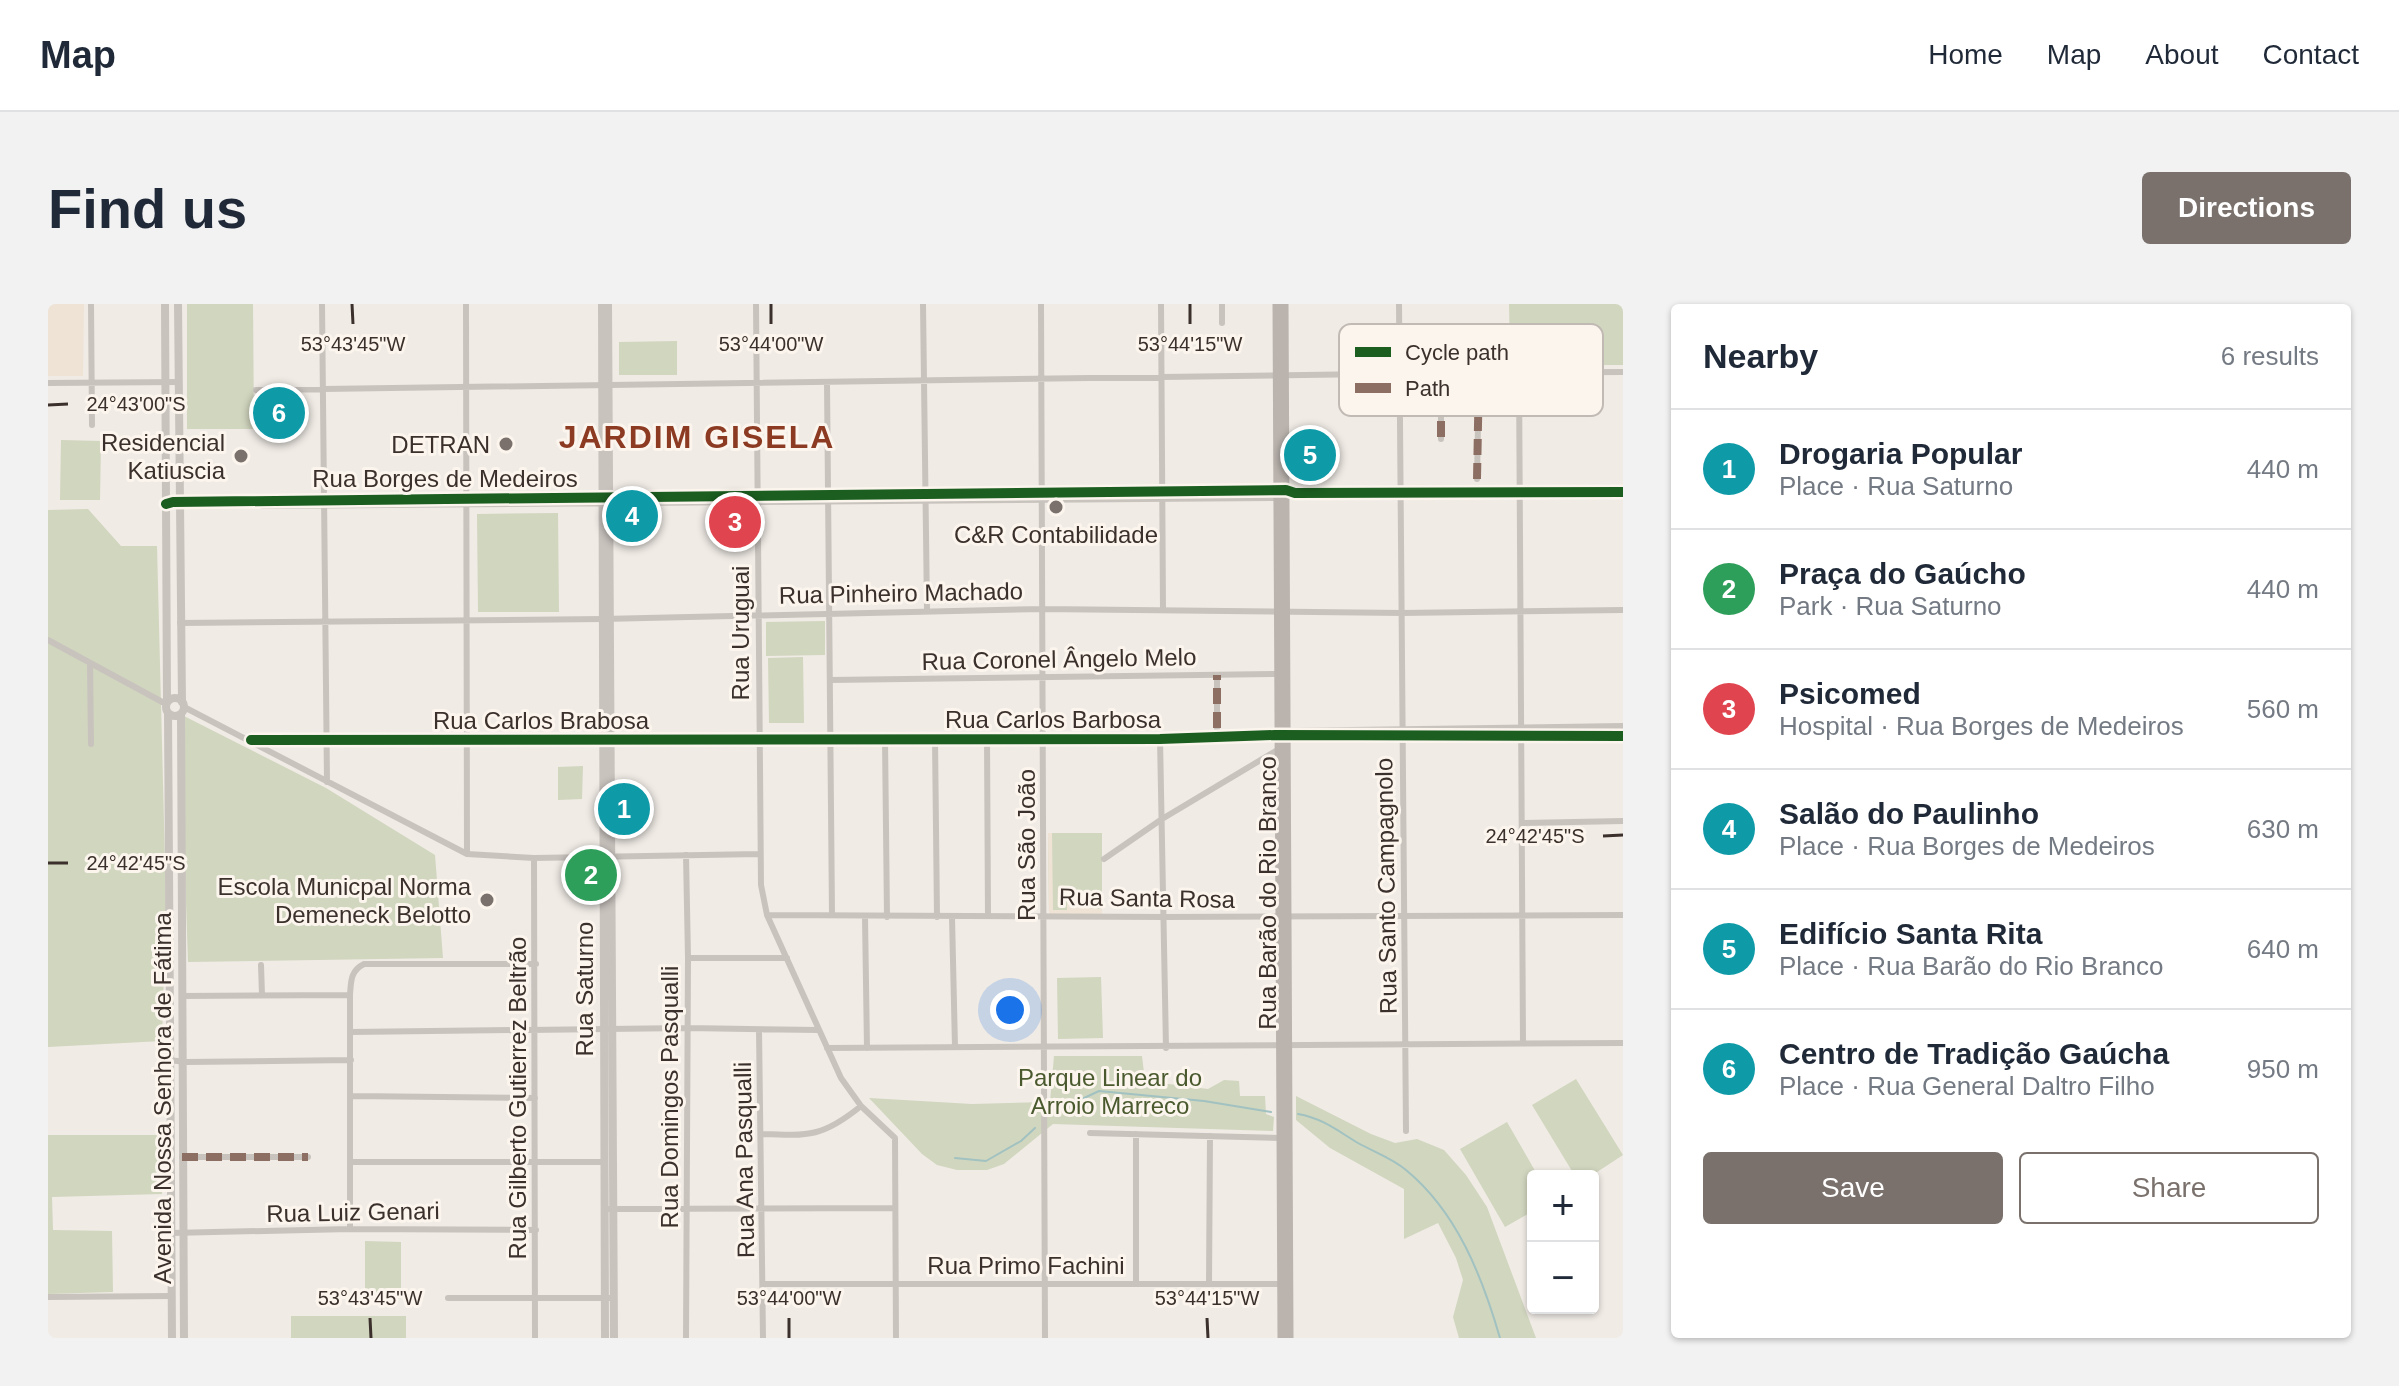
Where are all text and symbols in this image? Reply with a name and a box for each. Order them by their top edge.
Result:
text: Map [40,34,116,76]
text: Home [1928,39,2003,70]
text: Map [2047,39,2101,70]
text: About [2145,39,2219,70]
text: Contact [2263,39,2359,70]
button: Directions [2142,172,2351,244]
text: Find us [48,177,247,240]
legend [1339,324,1603,416]
text: 53°43'45"W [301,333,405,355]
text: 53°44'00"W [719,333,823,355]
text: 53°44'15"W [1138,333,1242,355]
text: Nearby [1703,337,1818,375]
text: Cycle path [1405,340,1509,365]
text: 6 results [2221,341,2319,371]
text: Path [1405,376,1450,401]
pin: 6 [253,383,305,443]
text: 24°43'00"S [87,393,186,415]
district label: JARDIM GISELA [559,419,835,455]
pin: 5 [1284,425,1336,485]
place label: Residencial Katiuscia [101,429,226,484]
place label: DETRAN [391,431,490,458]
marker: DETRAN [497,435,515,453]
text: Drogaria Popular [1779,437,2022,470]
marker: Residencial Katiuscia [232,447,250,465]
text: 1 [1722,454,1736,484]
text: 440 m [2247,454,2319,484]
street label: Rua Borges de Medeiros [312,465,578,492]
text: Place · Rua Saturno [1779,471,2013,501]
pin: 4 [606,486,658,546]
pin: 3 [709,492,761,552]
marker: C&R Contabilidade [1047,498,1065,516]
place label: C&R Contabilidade [954,521,1158,548]
text: Praça do Gaúcho [1779,557,2026,590]
street label: Rua Uruguai [727,566,754,700]
text: 2 [1722,574,1736,604]
text: 440 m [2247,574,2319,604]
street label: Rua Pinheiro Machado [779,577,1023,609]
text: Park · Rua Saturno [1779,591,2002,621]
street label: Rua Coronel Ângelo Melo [921,643,1197,675]
text: Psicomed [1779,677,1921,710]
text: 3 [1722,694,1736,724]
text: 560 m [2247,694,2319,724]
street label: Rua Carlos Barbosa [945,706,1162,733]
street label: Rua Carlos Brabosa [433,707,650,734]
text: Hospital · Rua Borges de Medeiros [1779,711,2184,741]
street label: Rua Barão do Rio Branco [1254,756,1281,1030]
street label: Rua Santo Campagnolo [1370,758,1402,1014]
street label: Rua São João [1013,769,1040,921]
pin: 1 [598,779,650,839]
text: Salão do Paulinho [1779,797,2039,830]
text: 4 [1722,814,1736,844]
text: 630 m [2247,814,2319,844]
text: 24°42'45"S [1486,825,1585,847]
text: Place · Rua Borges de Medeiros [1779,831,2155,861]
pin: 2 [565,845,617,905]
text: 24°42'45"S [87,852,186,874]
place label: Escola Municpal Norma Demeneck Belotto [218,873,472,928]
street label: Rua Santa Rosa [1059,883,1236,913]
marker: Escola Municpal Norma Demeneck Belotto [478,891,496,909]
street label: Avenida Nossa Senhora de Fátima [149,911,176,1284]
text: Edifício Santa Rita [1779,917,2042,950]
street label: Rua Saturno [571,922,598,1056]
text: 5 [1722,934,1736,964]
text: 640 m [2247,934,2319,964]
street label: Rua Gilberto Gutierrez Beltrão [504,937,531,1259]
text: Place · Rua Barão do Rio Branco [1779,951,2163,981]
street label: Rua Domingos Pasqualli [656,966,683,1228]
your location [990,990,1030,1030]
text: Centro de Tradição Gaúcha [1779,1037,2169,1070]
text: 6 [1722,1054,1736,1084]
text: 950 m [2247,1054,2319,1084]
street label: Rua Ana Pasqualli [729,1062,759,1258]
park label: Parque Linear do Arroio Marreco [1018,1064,1202,1119]
text: Place · Rua General Daltro Filho [1779,1071,2155,1101]
button: Save [1703,1152,2003,1224]
button: Share [2019,1152,2319,1224]
map controls [1527,1170,1599,1314]
button: + [1527,1170,1599,1242]
street label: Rua Luiz Genari [266,1197,440,1227]
button: − [1527,1242,1599,1314]
street label: Rua Primo Fachini [927,1252,1125,1279]
text: 53°43'45"W [318,1287,422,1309]
text: 53°44'00"W [737,1287,841,1309]
text: 53°44'15"W [1155,1287,1259,1309]

